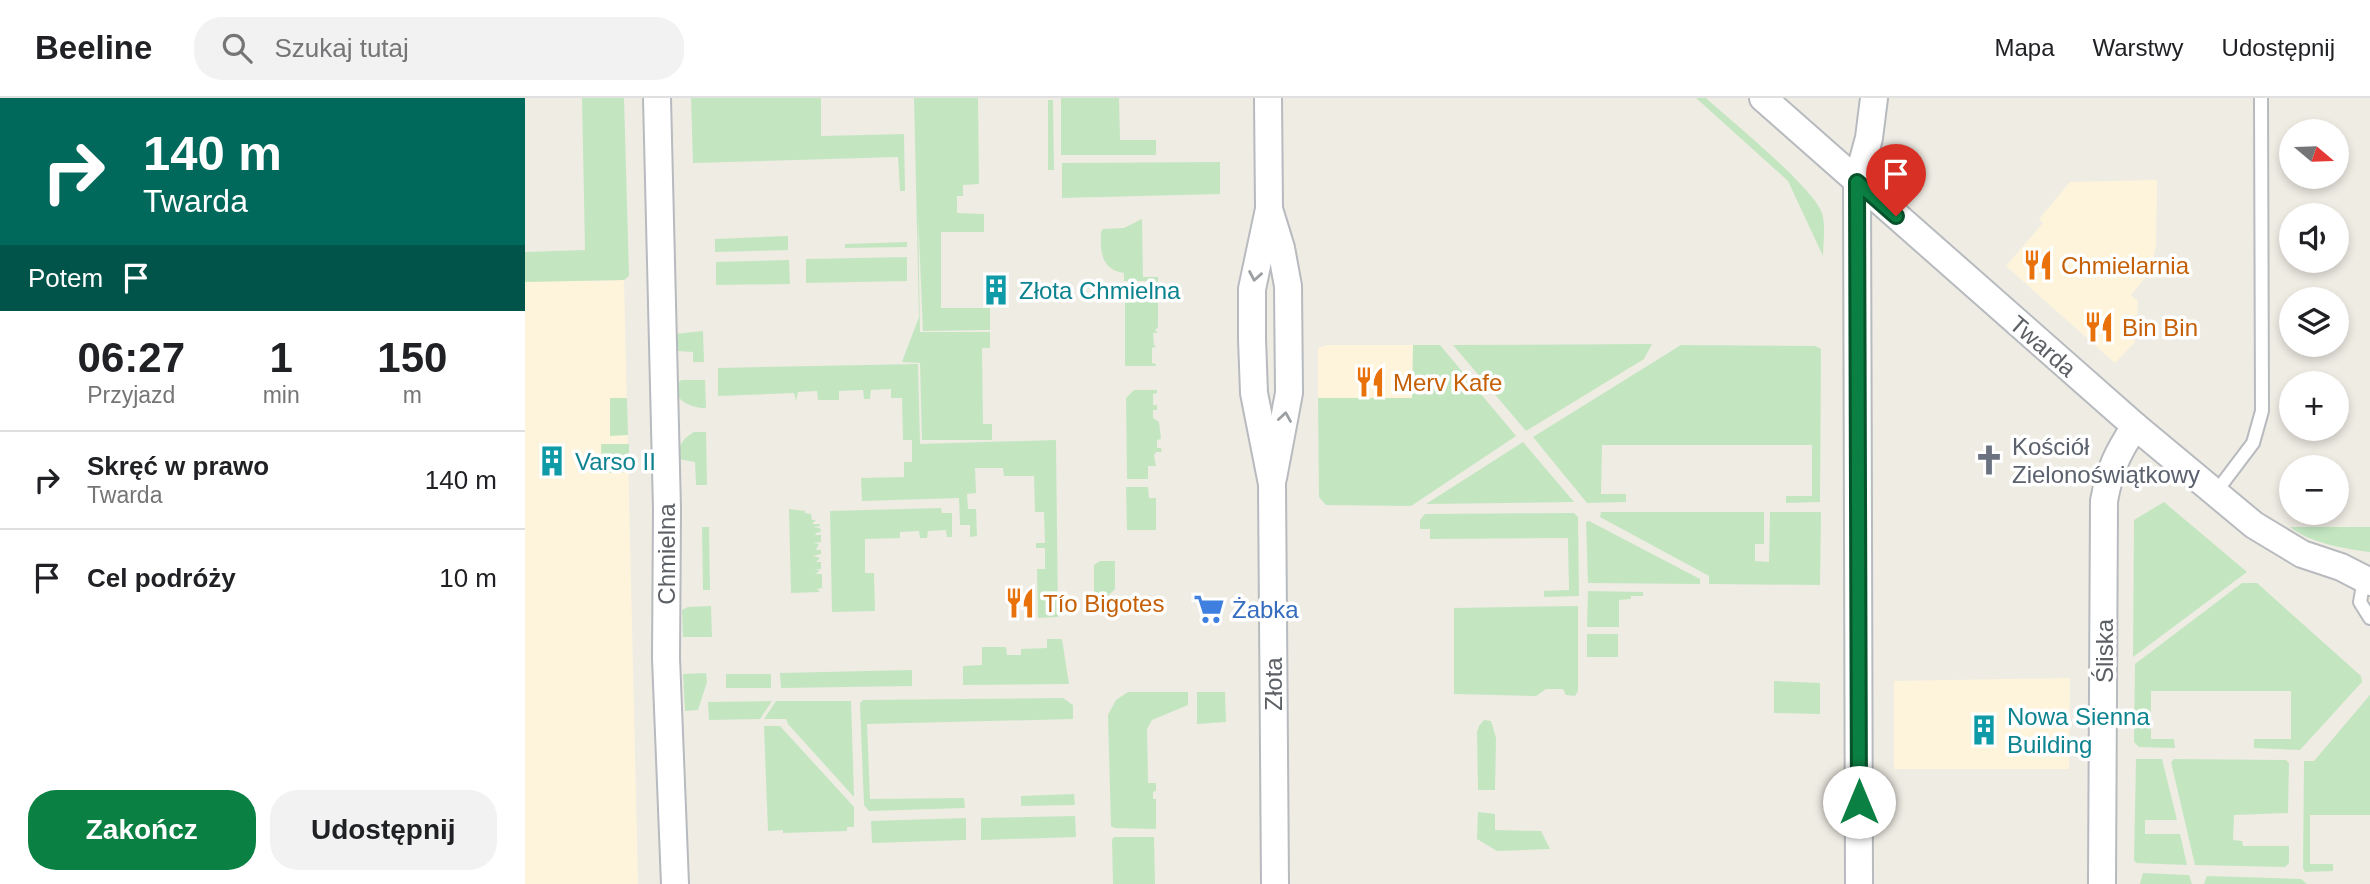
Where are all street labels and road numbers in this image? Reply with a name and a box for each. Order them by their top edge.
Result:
street label: Twarda [2004,310,2082,382]
street label: Chmielna [653,503,680,605]
street label: Śliska [2091,618,2118,683]
street label: Złota [1260,657,1287,711]

